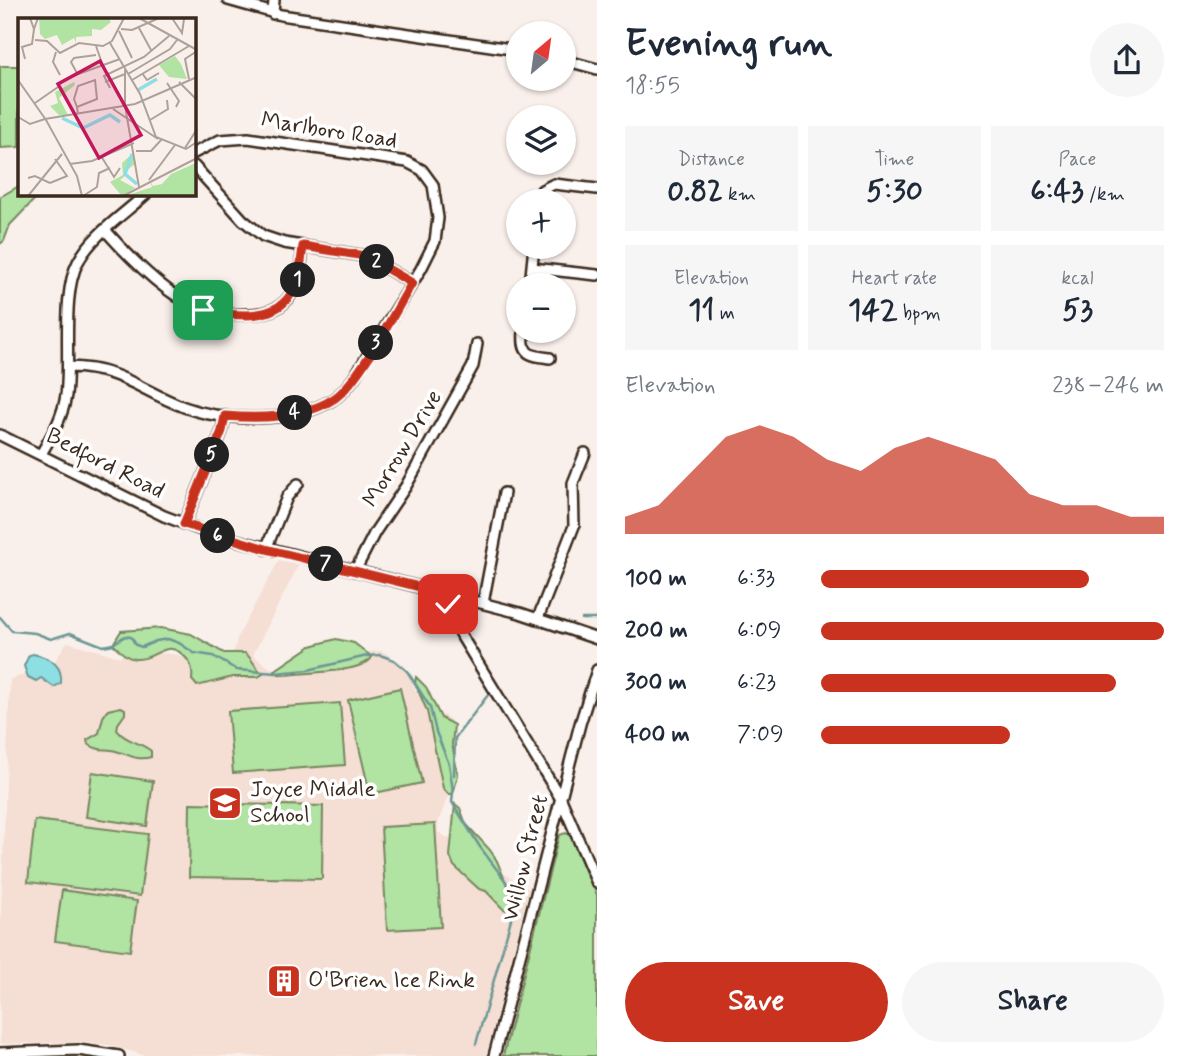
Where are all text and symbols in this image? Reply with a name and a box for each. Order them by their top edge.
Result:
inset map [18,18,196,196]
text: Evening run [625,20,832,69]
north arrow [506,21,576,91]
map controls [506,21,576,343]
button: share [1090,23,1164,97]
text: 18:55 [625,71,680,101]
street label: Marlboro Road [259,105,399,157]
button: layers [506,105,576,175]
text: Distance [678,147,745,172]
text: Time [875,147,914,172]
text: Pace [1059,147,1096,172]
text: 0.82 [667,172,723,211]
text: 5:30 [866,172,923,211]
text: 6:43 [1030,172,1084,211]
text: km [723,182,756,207]
text: /km [1084,182,1125,207]
button: + [506,189,576,259]
pin: 2 [360,244,394,280]
text: 2 [372,249,381,274]
pin: 1 [280,262,316,298]
text: Elevation [674,266,749,291]
text: Heart rate [852,266,937,291]
text: kcal [1062,266,1093,291]
text: 1 [293,267,302,292]
button: − [506,273,576,343]
pin [173,280,233,340]
icon: arrive [184,291,222,329]
text: 11 [688,291,715,330]
text: 142 [848,291,898,330]
text: 53 [1062,291,1093,330]
text: m [715,301,735,326]
text: bpm [898,301,941,326]
pin: 3 [358,326,394,360]
text: 3 [371,330,380,355]
text: Elevation [625,371,716,401]
text: 238–246 m [1052,371,1164,401]
street label: Morrow Drive [356,385,450,513]
pin: 4 [278,396,312,430]
text: 4 [289,400,300,425]
street label: Bedford Road [40,421,169,508]
pin: 5 [194,438,230,472]
text: 5 [206,442,217,467]
pin: 6 [200,518,235,554]
text: 6 [213,523,222,548]
pin: 7 [308,546,344,582]
text: 7 [320,551,331,576]
text: 100 m [625,564,687,594]
text: 6:33 [737,564,775,594]
pin [418,574,478,634]
icon: check [429,585,467,623]
text: 200 m [625,616,688,646]
text: 6:09 [737,616,781,646]
text: 300 m [625,668,687,698]
text: 6:23 [737,668,776,698]
text: 400 m [625,720,690,750]
text: 7:09 [737,720,784,750]
place label: Joyce Middle School [250,775,375,831]
school or university icon: Joyce Middle School [206,784,244,822]
street label: Willow Street [496,791,556,925]
building icon: O'Brien Ice Rink [265,962,303,1000]
button: Save [625,962,888,1042]
button: Share [902,962,1164,1042]
place label: O'Brien Ice Rink [308,966,475,996]

